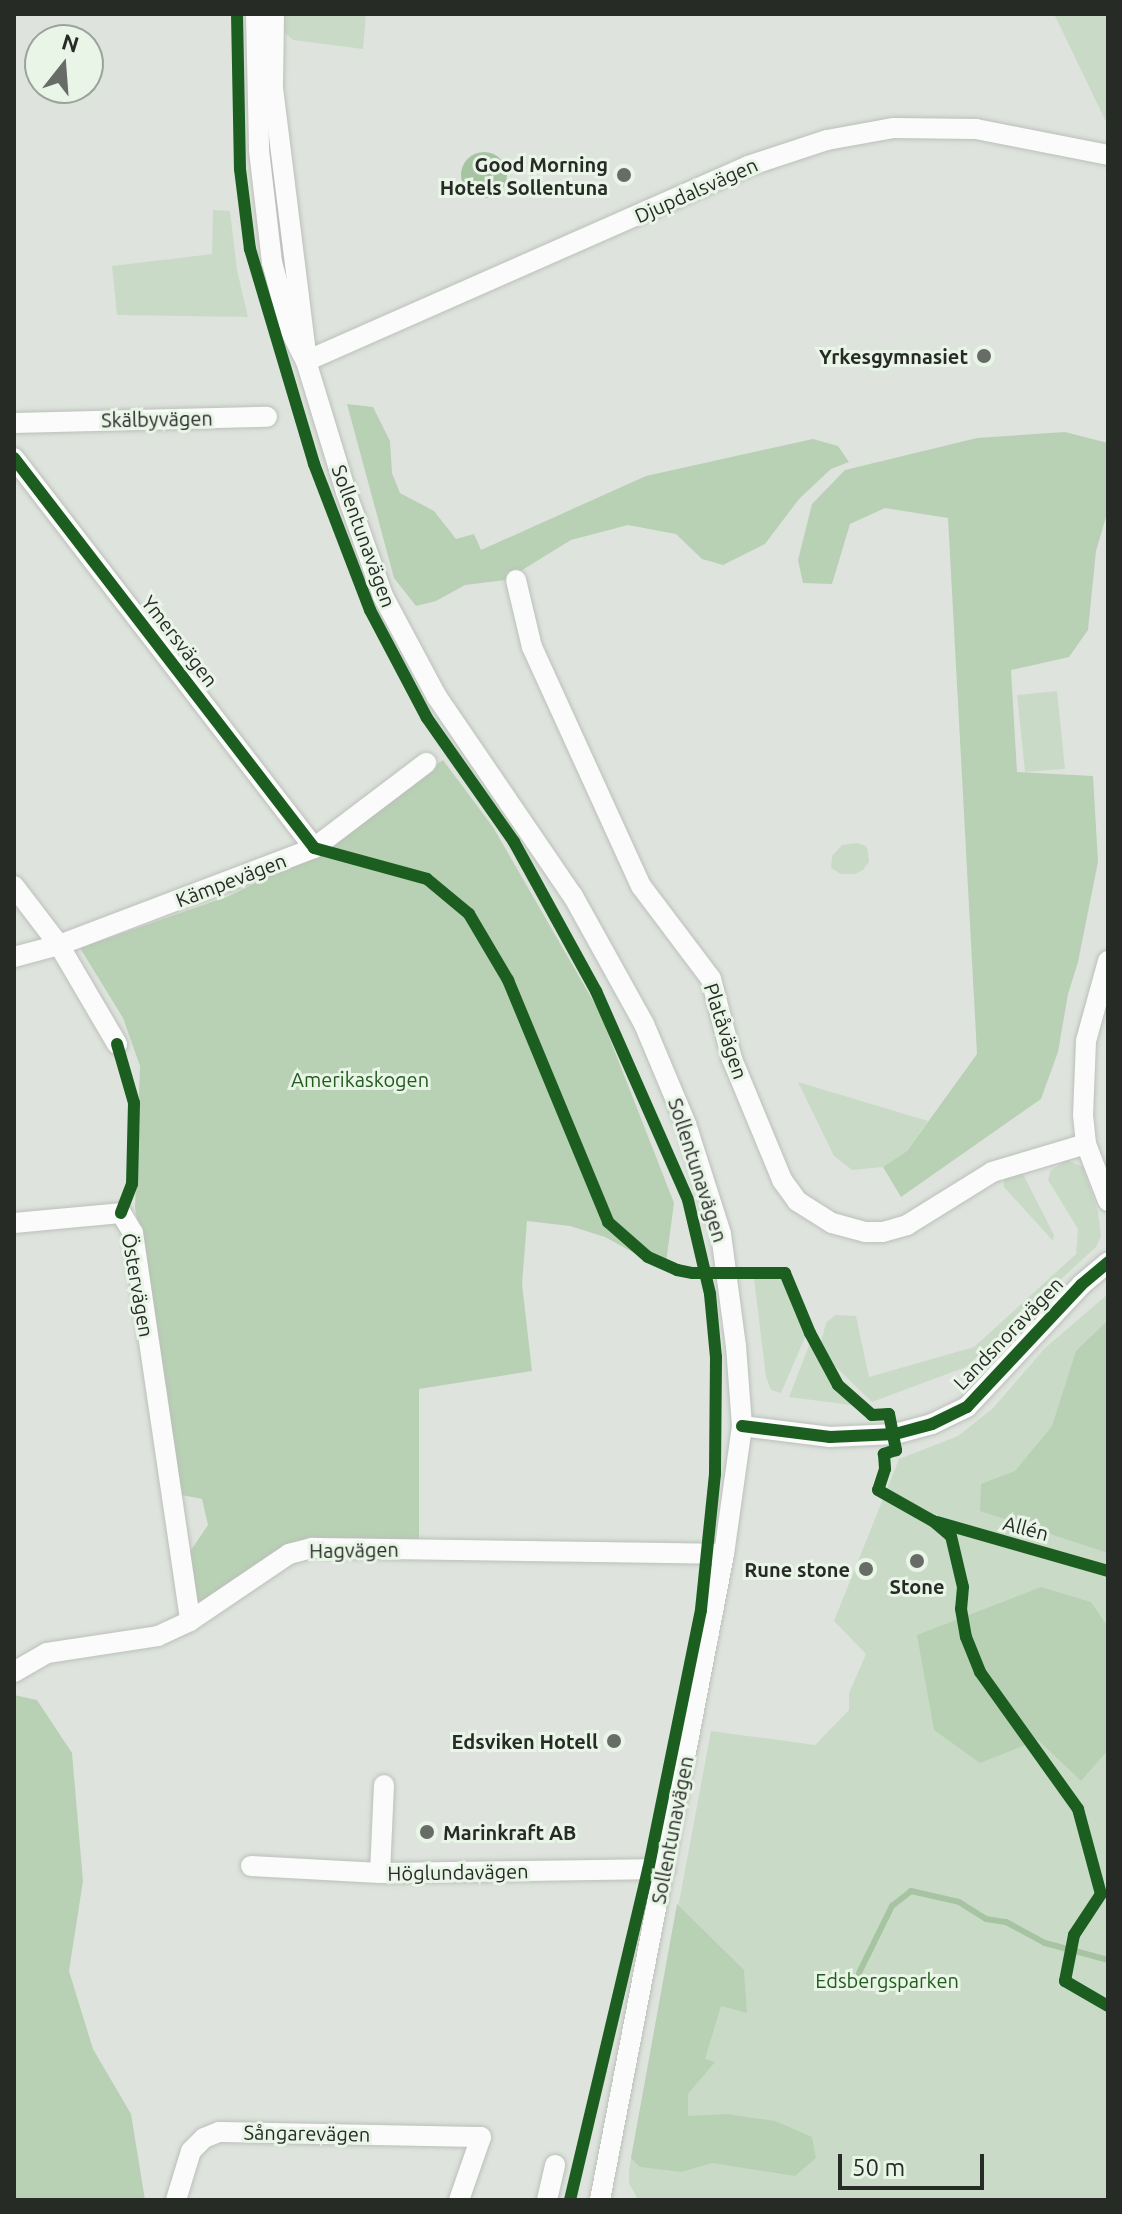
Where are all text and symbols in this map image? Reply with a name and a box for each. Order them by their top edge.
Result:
north arrow [24,24,104,104]
text: N [59,28,82,57]
place label: Good Morning Hotels Sollentuna [440,152,608,199]
street label: Djupdalsvägen [631,152,761,228]
marker: Good Morning Hotels Sollentuna [615,166,633,184]
place label: Yrkesgymnasiet [819,344,968,368]
marker: Yrkesgymnasiet [975,347,993,365]
street label: Skälbyvägen [101,406,213,432]
street label: Sollentunavägen [327,461,401,611]
street label: Ymersvägen [137,590,223,692]
street label: Kämpevägen [172,848,290,912]
street label: Platåvägen [699,980,753,1082]
park label: Amerikaskogen [291,1067,429,1091]
street label: Sollentunavägen [663,1095,733,1245]
street label: Östervägen [117,1231,159,1339]
street label: Landsnoravägen [948,1272,1068,1394]
street label: Allén [1001,1510,1051,1546]
street label: Hagvägen [309,1537,399,1563]
marker: Stone [908,1552,926,1570]
place label: Rune stone [744,1557,850,1581]
marker: Rune stone [857,1560,875,1578]
place label: Stone [890,1574,944,1598]
place label: Edsviken Hotell [452,1729,598,1753]
marker: Edsviken Hotell [605,1732,623,1750]
street label: Sollentunavägen [646,1754,698,1906]
place label: Marinkraft AB [443,1820,576,1844]
marker: Marinkraft AB [418,1823,436,1841]
street label: Höglundavägen [387,1859,529,1885]
park label: Edsbergsparken [815,1968,959,1992]
street label: Sångarevägen [244,2120,370,2146]
scale bar [842,2138,988,2188]
text: 50 m [852,2154,905,2181]

